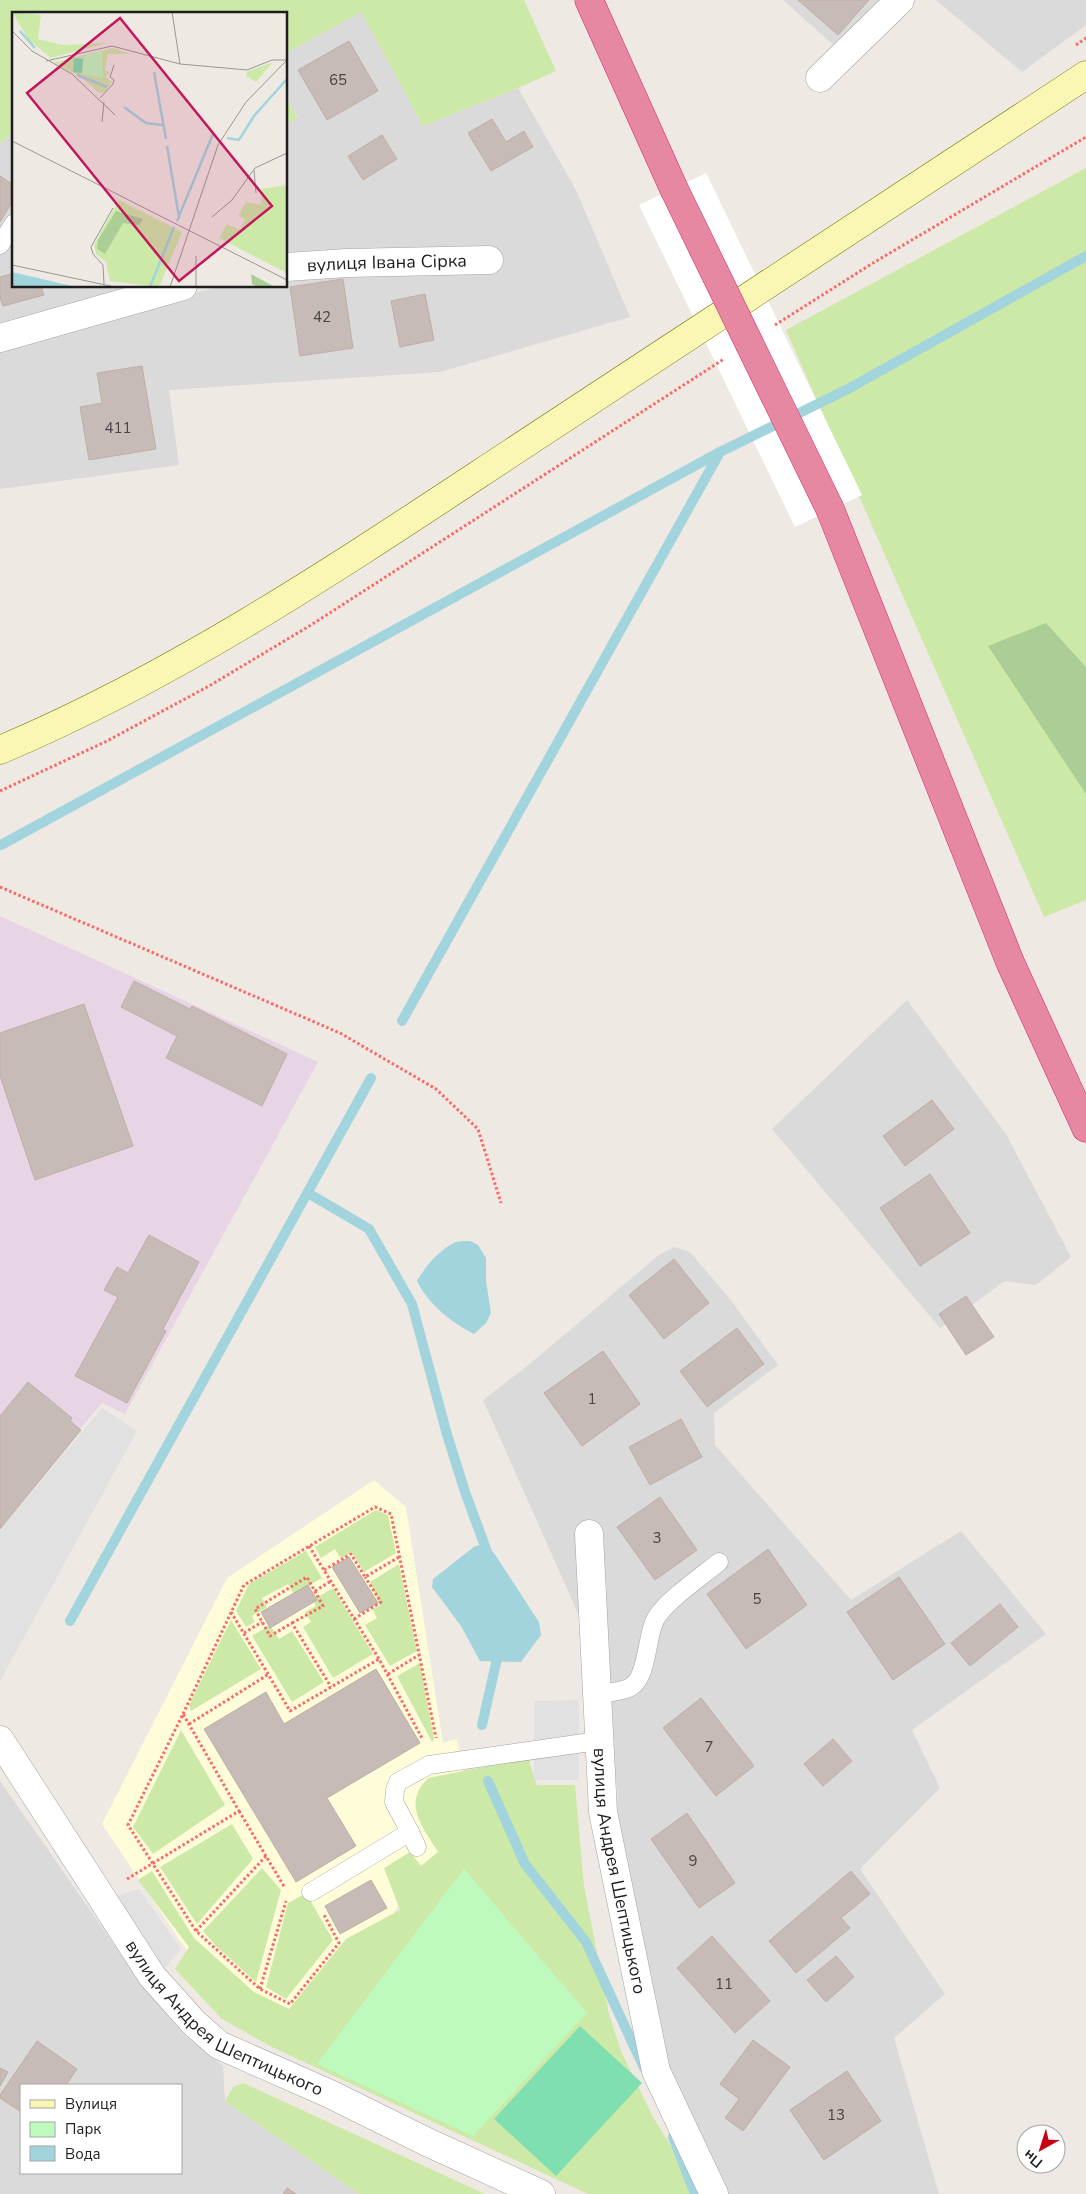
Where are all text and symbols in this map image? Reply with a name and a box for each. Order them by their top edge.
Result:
inset map [12,12,288,288]
house number: 65 [329,70,347,90]
street label: вулиця Івана Сірка [306,248,467,278]
house number: 42 [313,307,331,327]
house number: 411 [104,418,132,438]
house number: 1 [587,1389,597,1409]
house number: 3 [652,1528,662,1548]
house number: 5 [752,1589,762,1609]
house number: 7 [704,1737,714,1757]
street label: вулиця Андрея Шептицького [588,1747,652,1996]
house number: 9 [688,1851,698,1871]
street label: вулиця Андрея Шептицького [120,1935,327,2102]
house number: 11 [715,1974,733,1994]
legend [20,2084,182,2174]
text: Вулиця [65,2094,117,2114]
house number: 13 [827,2105,845,2125]
text: Парк [65,2119,101,2139]
north arrow [1016,2124,1066,2174]
text: Вода [65,2144,101,2164]
text: Пн [1020,2145,1047,2172]

